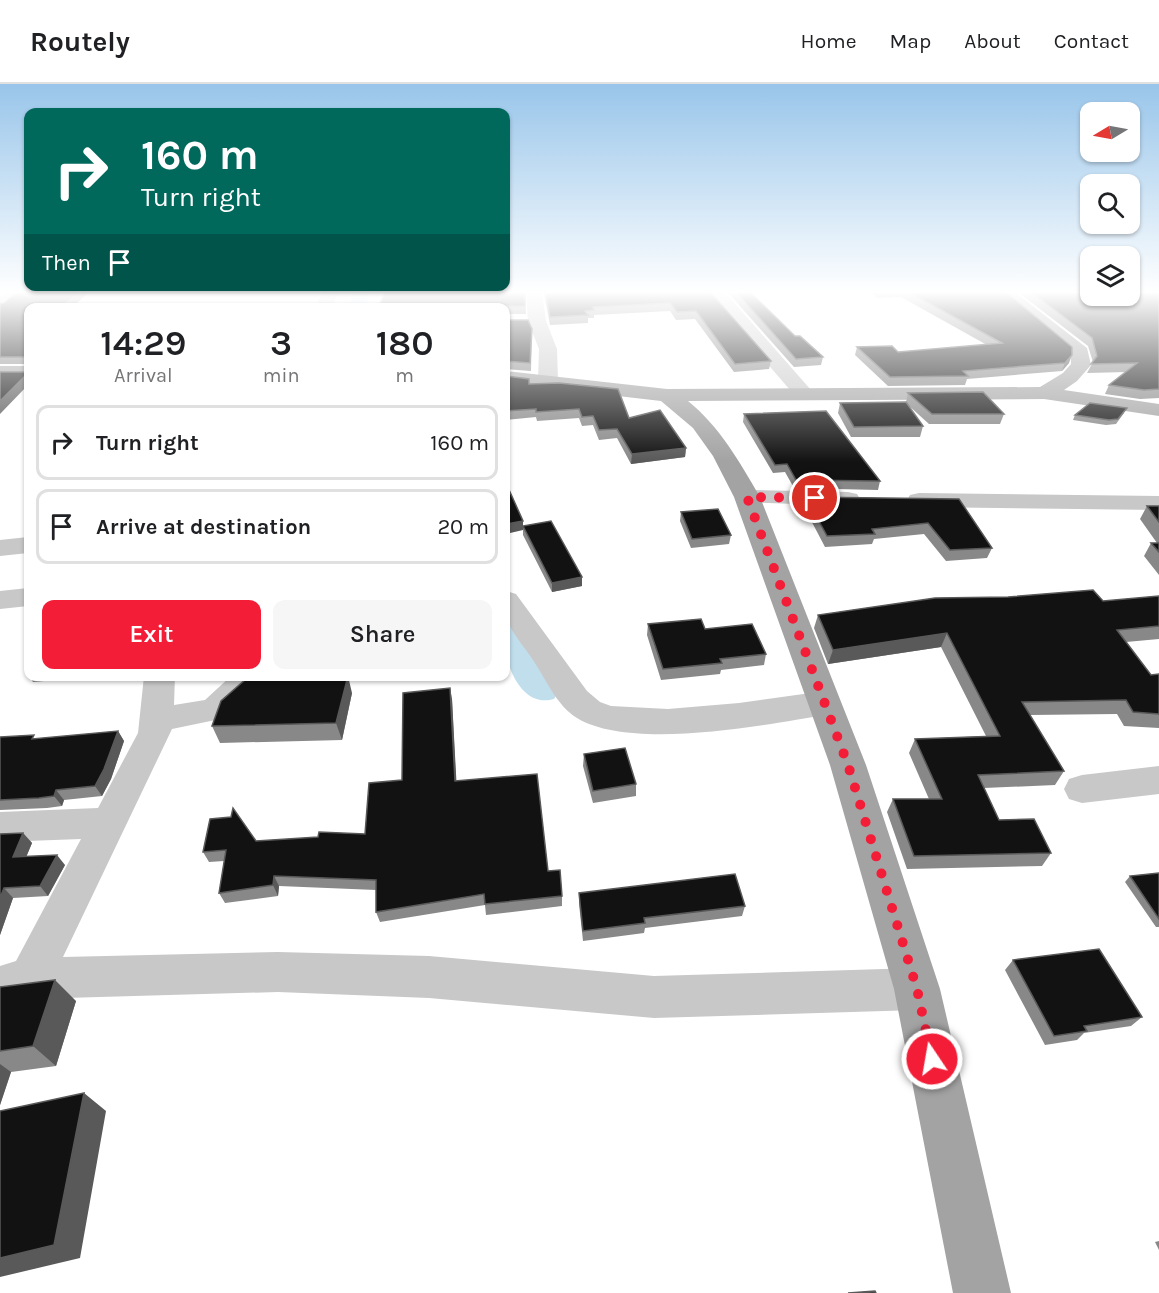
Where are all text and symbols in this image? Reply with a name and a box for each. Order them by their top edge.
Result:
text: Routely [30,25,130,58]
text: Home [801,29,857,53]
text: Map [890,29,931,53]
text: About [964,29,1021,53]
text: Contact [1054,29,1129,53]
north arrow [1080,102,1140,162]
map controls [1080,102,1140,306]
text: 160 m [141,130,259,180]
icon: right [42,132,120,210]
button: search [1080,174,1140,234]
text: Turn right [141,181,261,213]
icon: arrive [103,246,136,279]
button: layers [1080,246,1140,306]
text: Then [42,250,91,276]
text: 14:29 [100,322,186,364]
text: 3 [270,322,292,364]
text: 180 [376,322,434,364]
text: Arrival [114,364,173,387]
text: min [263,364,299,387]
text: m [395,364,414,387]
icon: right [45,426,78,459]
text: Turn right [96,430,199,456]
text: 160 m [430,430,489,456]
pin [789,472,840,523]
icon: arrive [798,481,831,514]
icon: arrive [45,510,78,543]
text: Arrive at destination [96,514,311,540]
text: 20 m [437,514,489,540]
button: Exit [42,600,261,669]
button: Share [273,600,492,669]
position arrow [900,1027,964,1091]

